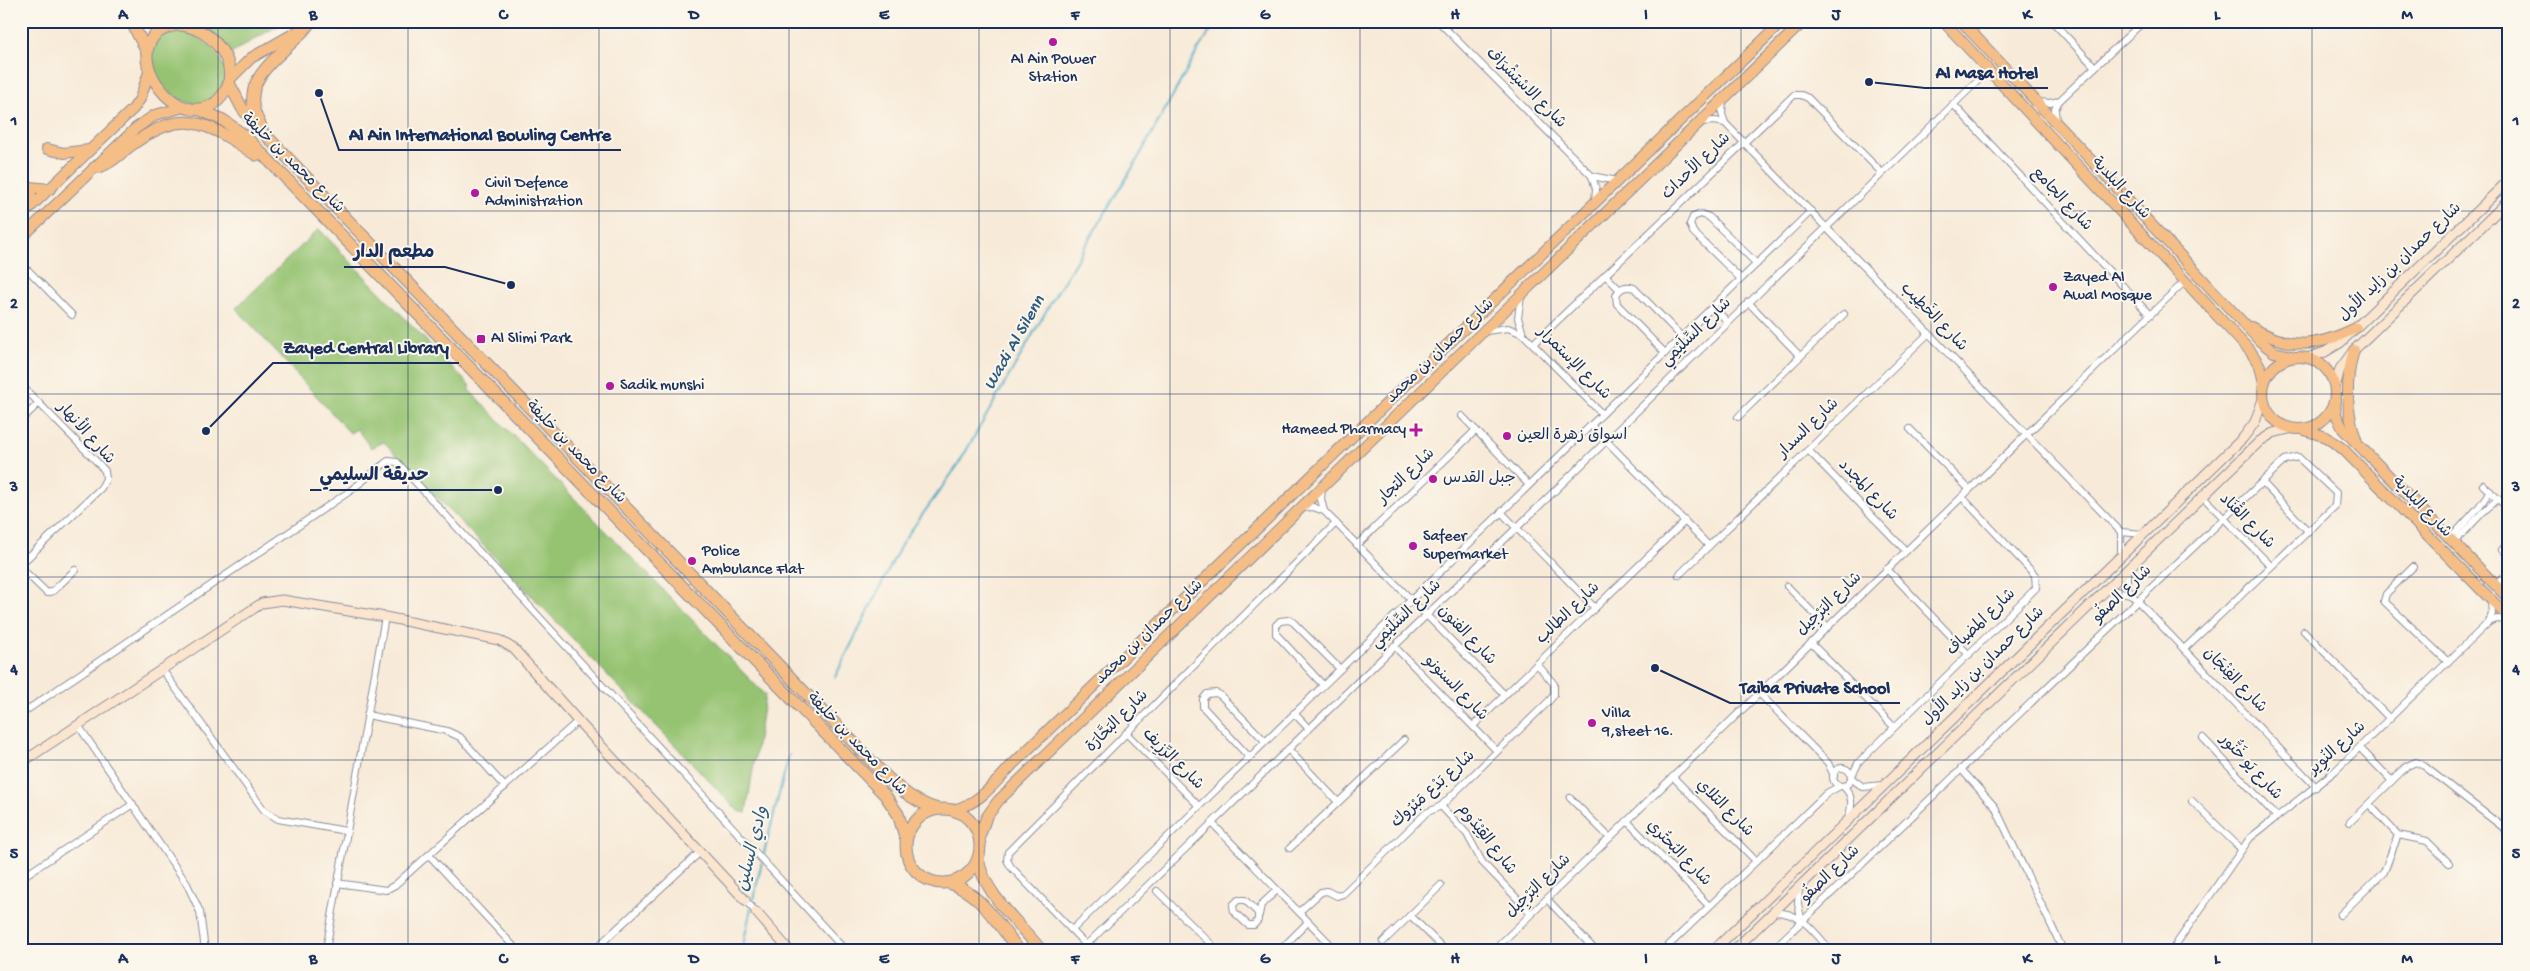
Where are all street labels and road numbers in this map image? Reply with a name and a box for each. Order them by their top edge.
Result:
street label: شارع الاسْتِشْرَاف [1481,43,1571,133]
street label: شارع محمد بن خليفة [236,109,348,218]
street label: شارع الأحداث [1656,127,1735,205]
street label: شارع البلدية [2086,153,2154,224]
street label: شارع الجامع [2027,164,2095,236]
street label: شارع حمدان بن زايد الأول [2333,197,2466,327]
street label: شارع الخَطِيب [1896,277,1973,356]
street label: شارع السِّلَيْمِي [1655,292,1738,373]
street label: شارع حمدان بن محمد [1383,296,1499,408]
street label: شارع الإستمرار [1531,322,1614,405]
street label: شارع الأنهار [51,395,121,469]
street label: شارع السدار [1773,395,1844,464]
street label: شارع محمد بن خليفة [521,397,630,509]
street label: شارع التجار [1373,445,1440,510]
street label: شارع المجدد [1833,456,1901,526]
street label: شارع البلدية [2387,473,2456,543]
street label: شارع القْنَاد [2214,488,2280,554]
street label: شارع الصفُو [2086,559,2157,629]
street label: شارع البَرْجِيل [1793,568,1867,641]
street label: شارع السِّلَيْمِي [1365,574,1448,655]
street label: شارع حمدان بن محمد [1092,577,1208,689]
street label: شارع الطالب [1533,579,1605,649]
street label: شارع المضياف [1944,585,2020,661]
street label: شارع حمدان بن زايد الأول [1916,601,2049,731]
street label: شارع الفنون [1433,602,1499,670]
street label: شارع الفِنْجَان [2198,643,2271,718]
street label: شارع السنونو [1418,651,1491,726]
street label: شارع البَحَّارَة [1081,685,1153,757]
street label: شارع محمد بن خليفة [802,689,911,801]
street label: شارع النُوِير [2303,717,2371,781]
street label: شارع الرِّزِيف [1137,724,1208,795]
street label: شارع يَو خَنُّور [2213,726,2289,805]
street label: شارع بَدْع مَبْرُوك [1388,747,1480,833]
street label: شارع التلاي [1691,776,1757,842]
street label: شارع القِيْدُوم [1452,801,1520,879]
street label: شارع البُحتُري [1642,816,1715,891]
street label: شارع الصفُو [1794,839,1865,909]
street label: شارع البَرْجِيل [1502,850,1576,923]

